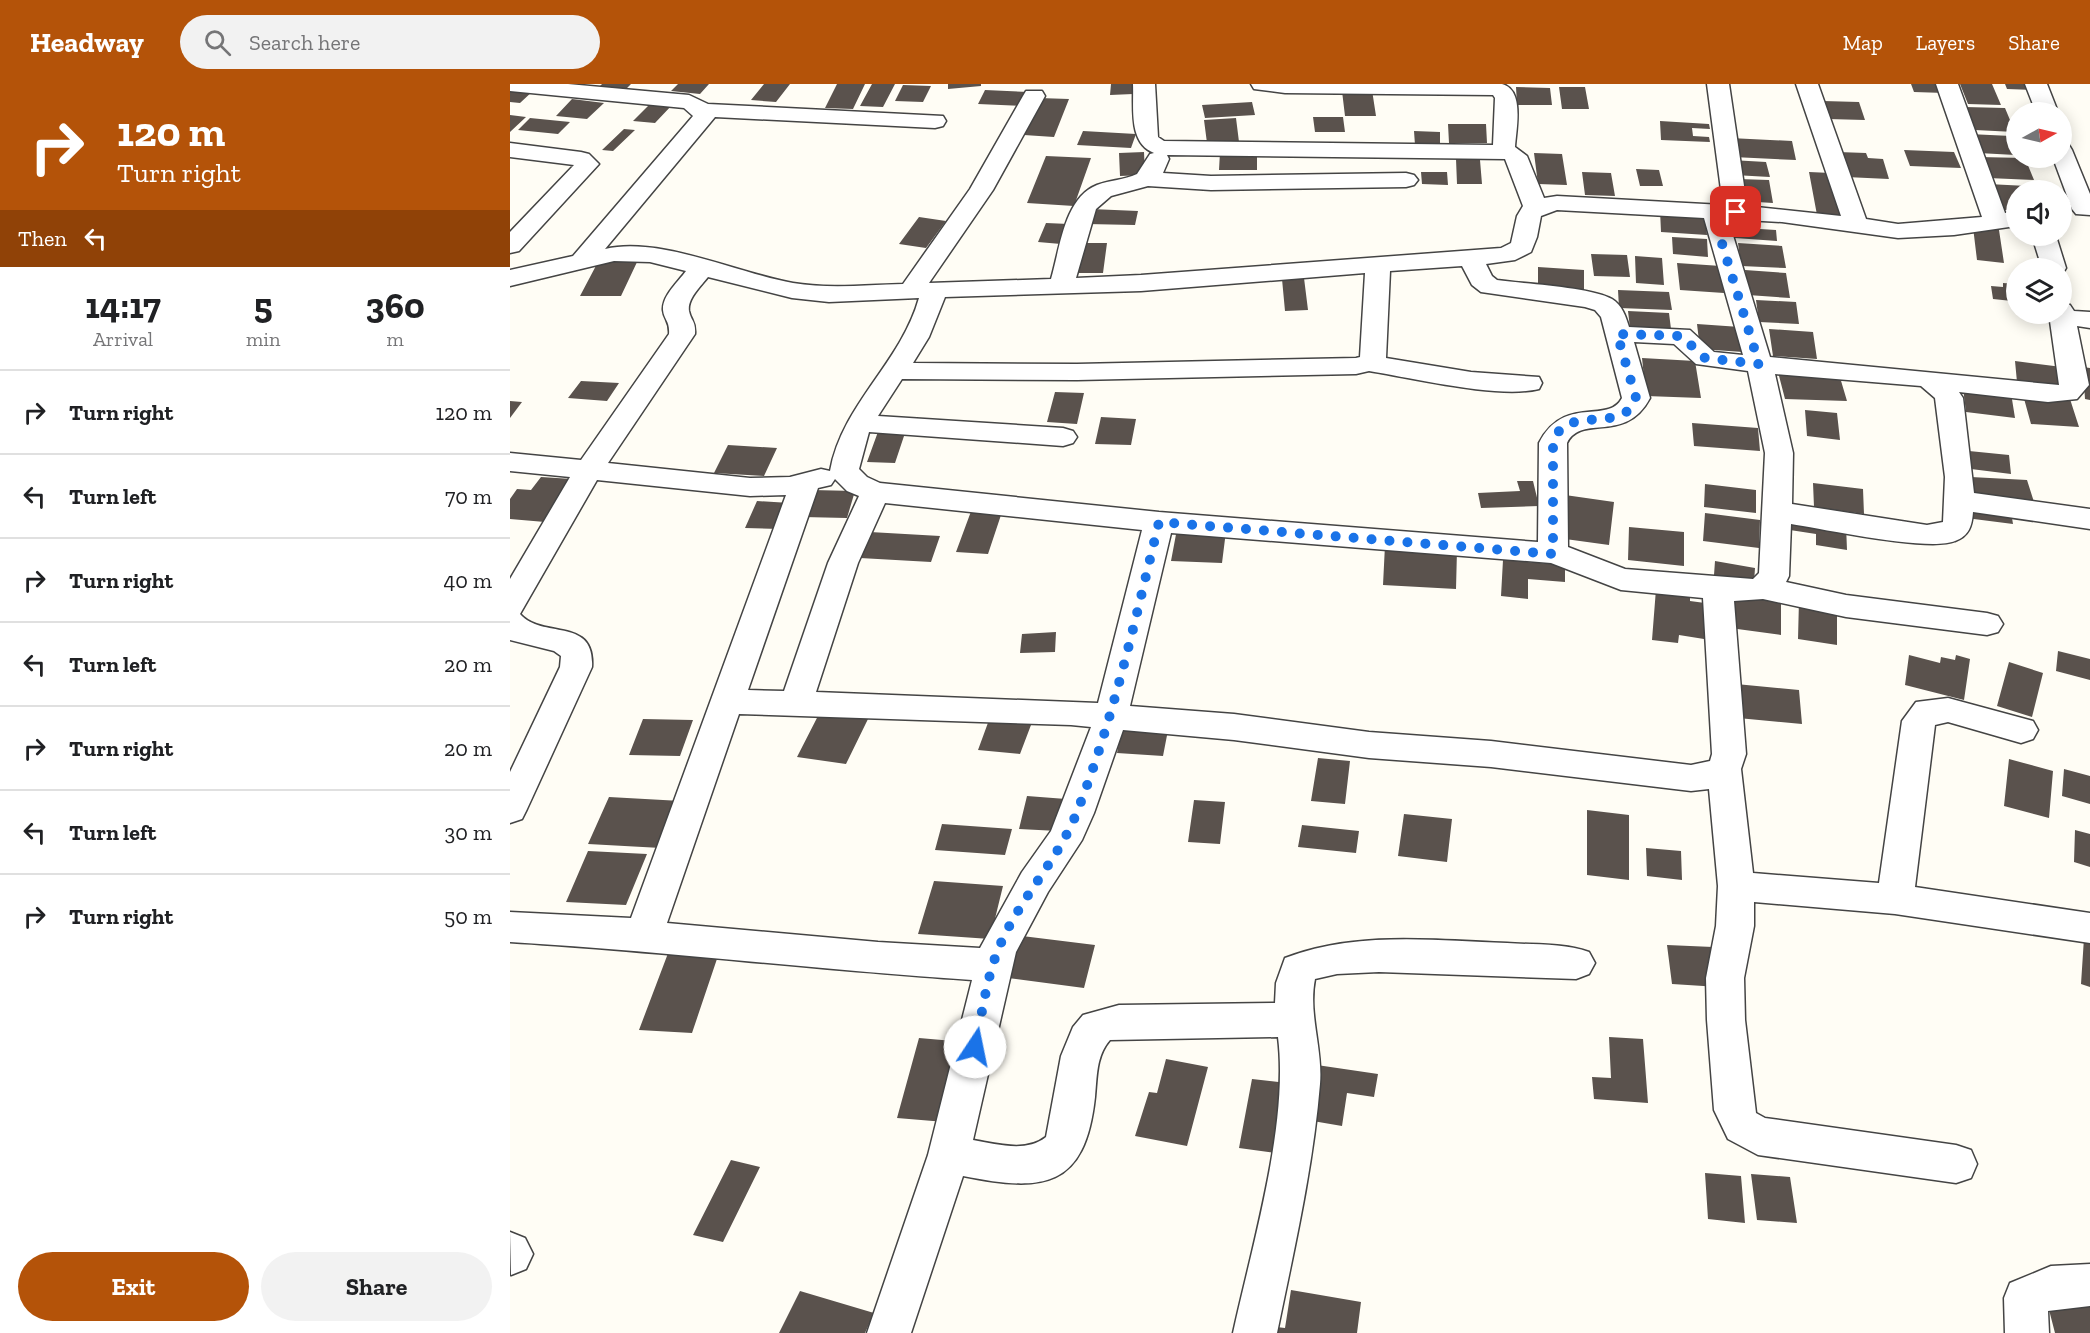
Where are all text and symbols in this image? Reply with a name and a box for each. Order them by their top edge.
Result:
search box [180,15,600,69]
text: Headway [30,26,144,59]
icon: search [201,26,234,59]
text: Search here [249,29,360,56]
text: Map [1843,30,1883,55]
text: Layers [1916,30,1975,55]
text: Share [2008,30,2060,55]
north arrow [2006,102,2072,168]
map controls [2006,102,2072,324]
text: 120 m [117,106,225,157]
icon: right [18,108,96,186]
text: Turn right [117,157,241,189]
button: sound [2006,180,2072,246]
pin [1710,186,1761,237]
icon: arrive [1719,195,1752,228]
icon: left [79,222,112,255]
text: Then [18,225,67,252]
button: layers [2006,258,2072,324]
text: 14:17 [85,284,161,327]
text: 5 [254,284,273,327]
text: 360 [366,284,425,327]
text: Arrival [93,327,153,351]
text: min [246,327,280,351]
text: m [387,327,404,351]
icon: right [18,396,51,429]
text: Turn right [69,399,173,426]
text: 120 m [436,399,492,426]
icon: left [18,480,51,513]
text: Turn left [69,483,156,510]
text: 70 m [445,483,492,510]
icon: right [18,564,51,597]
text: Turn right [69,567,173,594]
text: 40 m [443,567,492,594]
icon: left [18,648,51,681]
text: Turn left [69,651,156,678]
text: 20 m [444,651,492,678]
icon: right [18,732,51,765]
text: Turn right [69,735,173,762]
text: 20 m [444,735,492,762]
icon: left [18,816,51,849]
text: Turn left [69,819,156,846]
text: 30 m [445,819,492,846]
icon: right [18,900,51,933]
text: Turn right [69,903,173,930]
text: 50 m [444,903,492,930]
position arrow [943,1015,1007,1079]
button: Exit [18,1252,249,1321]
button: Share [261,1252,492,1321]

